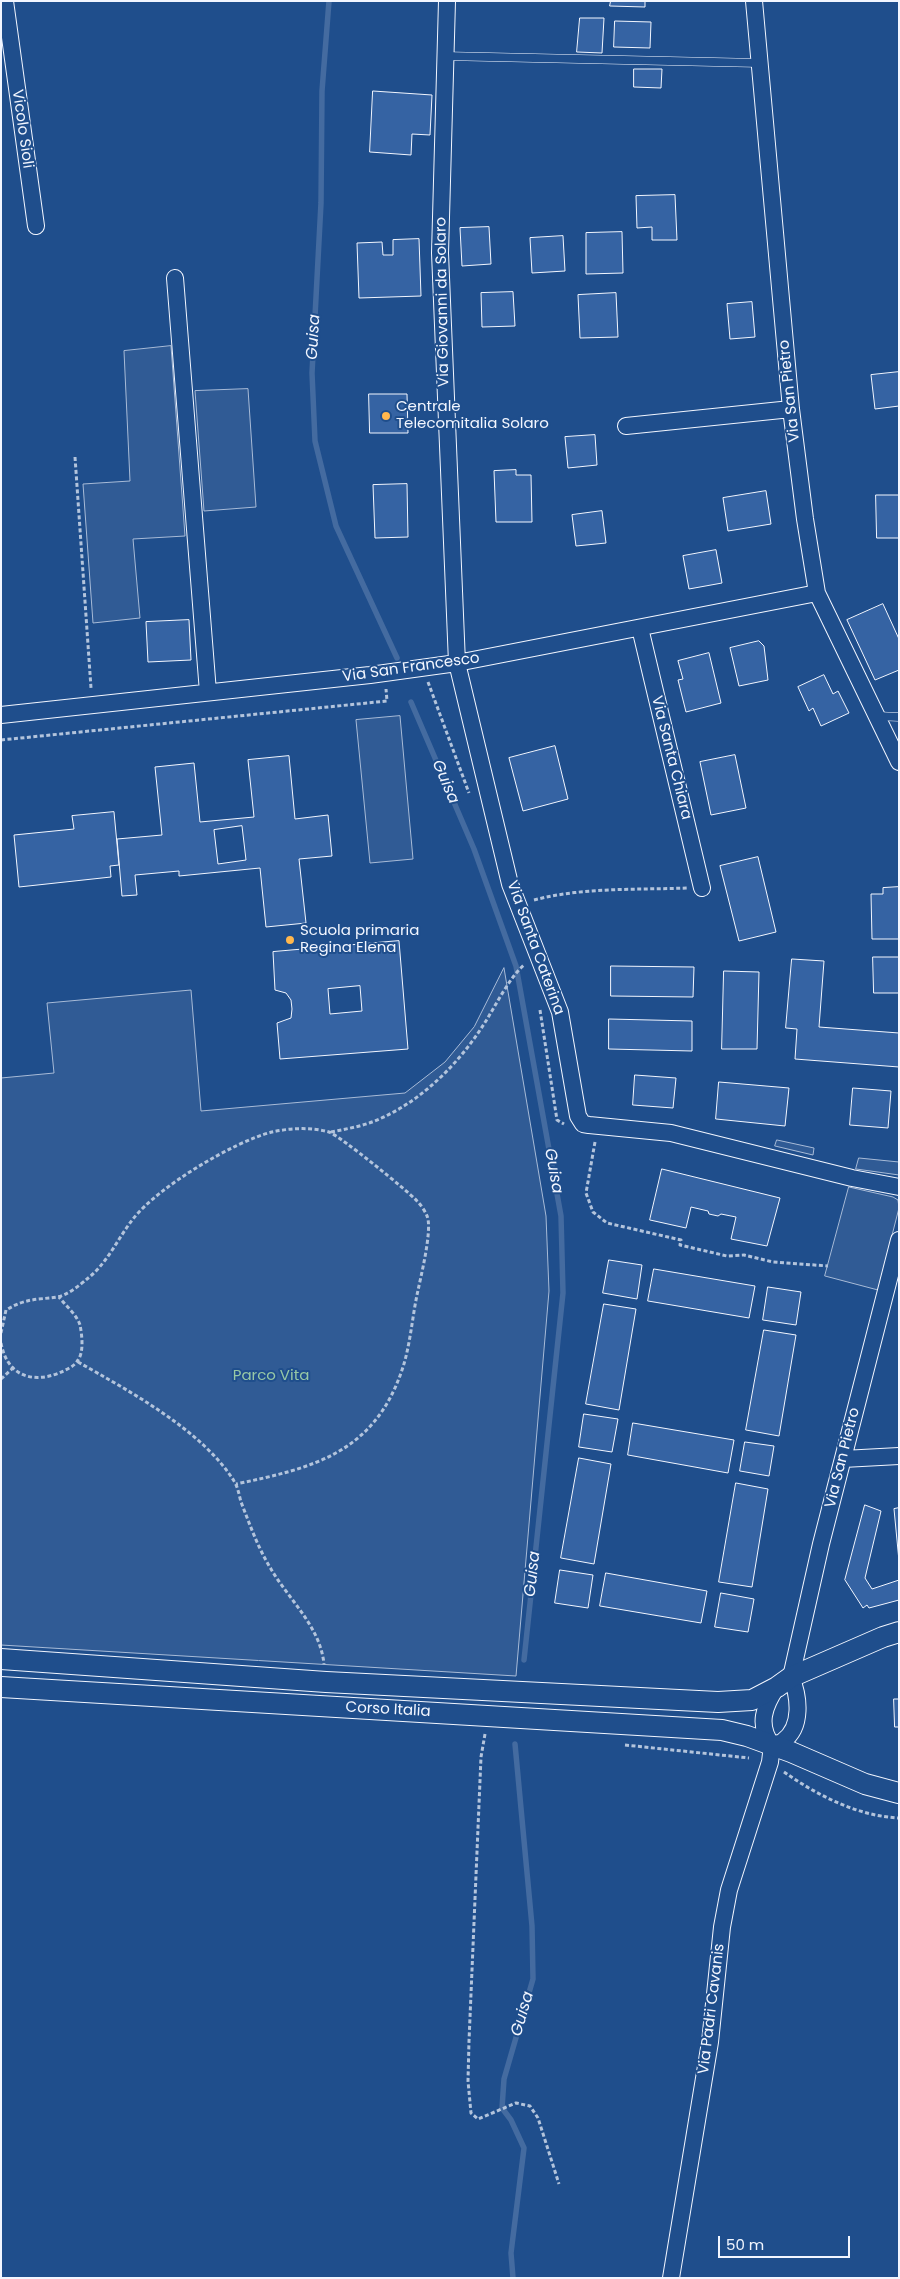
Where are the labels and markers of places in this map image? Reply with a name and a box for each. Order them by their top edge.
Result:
place label: Centrale Telecomitalia Solaro [396,398,549,433]
marker: Centrale Telecomitalia Solaro [380,410,392,422]
place label: Scuola primaria Regina Elena [300,922,419,957]
marker: Scuola primaria Regina Elena [284,934,296,946]

